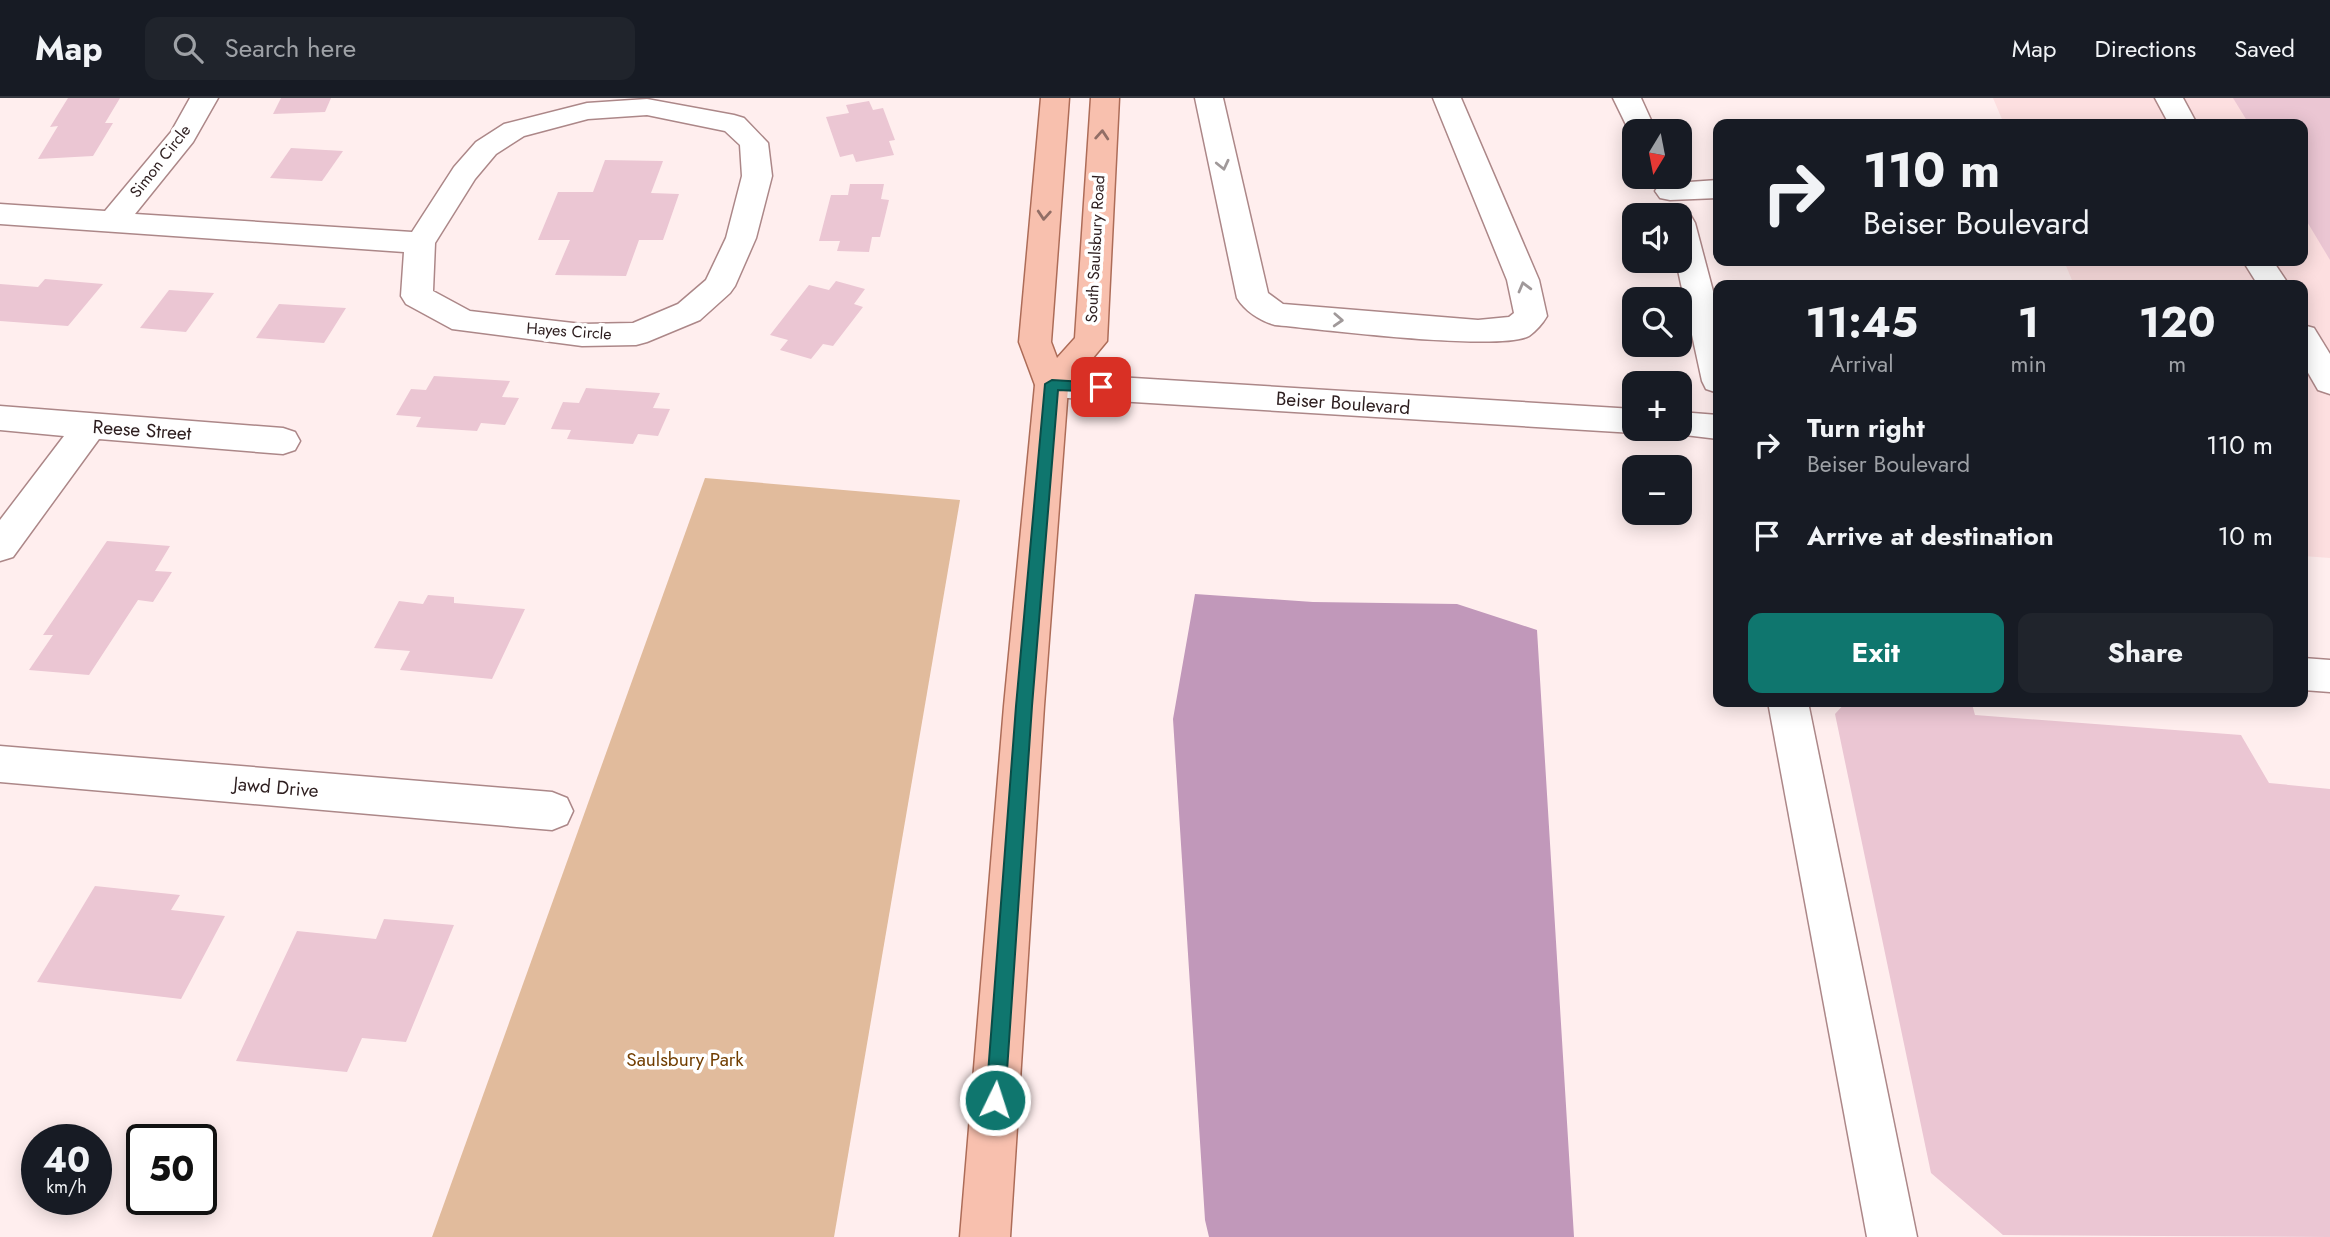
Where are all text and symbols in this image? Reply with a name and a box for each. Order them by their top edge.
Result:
search box [145,17,635,80]
text: Map [35,25,103,72]
icon: search [169,29,207,67]
text: Search here [225,29,356,67]
text: Map [2012,31,2057,66]
text: Directions [2095,31,2196,66]
text: Saved [2234,31,2295,66]
north arrow [1622,119,1692,189]
map controls [1622,119,1692,525]
street label: Simon Circle [124,120,196,202]
one-way arrow [1094,130,1109,141]
text: 110 m [1863,135,2000,205]
icon: right [1748,147,1839,238]
one-way arrow [1215,159,1229,171]
street label: South Saulsbury Road [1080,175,1110,323]
text: Beiser Boulevard [1863,200,2090,246]
button: sound [1622,203,1692,273]
one-way arrow [1037,210,1052,221]
one-way arrow [1518,281,1532,293]
button: search [1622,287,1692,357]
text: 11:45 [1805,292,1918,353]
text: 1 [2018,292,2039,353]
text: 120 [2139,292,2216,353]
one-way arrow [1333,313,1344,328]
street label: Hayes Circle [526,317,612,345]
text: Arrival [1830,347,1893,381]
text: min [2010,347,2046,381]
text: m [2168,347,2186,381]
pin [1071,357,1131,417]
icon: arrive [1082,368,1120,406]
button: + [1622,371,1692,441]
street label: Beiser Boulevard [1275,385,1411,421]
text: Turn right [1807,409,1925,447]
street label: Reese Street [92,413,193,447]
icon: right [1748,426,1786,464]
text: 110 m [2206,426,2273,464]
text: Beiser Boulevard [1807,447,1970,481]
button: − [1622,455,1692,525]
icon: arrive [1748,517,1786,555]
text: Arrive at destination [1807,517,2054,555]
text: 10 m [2218,517,2273,555]
button: Exit [1748,613,2004,693]
button: Share [2018,613,2273,693]
street label: Jawd Drive [229,770,320,804]
park label: Saulsbury Park [626,1046,744,1073]
position arrow [958,1063,1032,1137]
speed limit sign: 50 [126,1124,217,1215]
text: 40 [43,1135,90,1185]
text: km/h [46,1174,87,1200]

